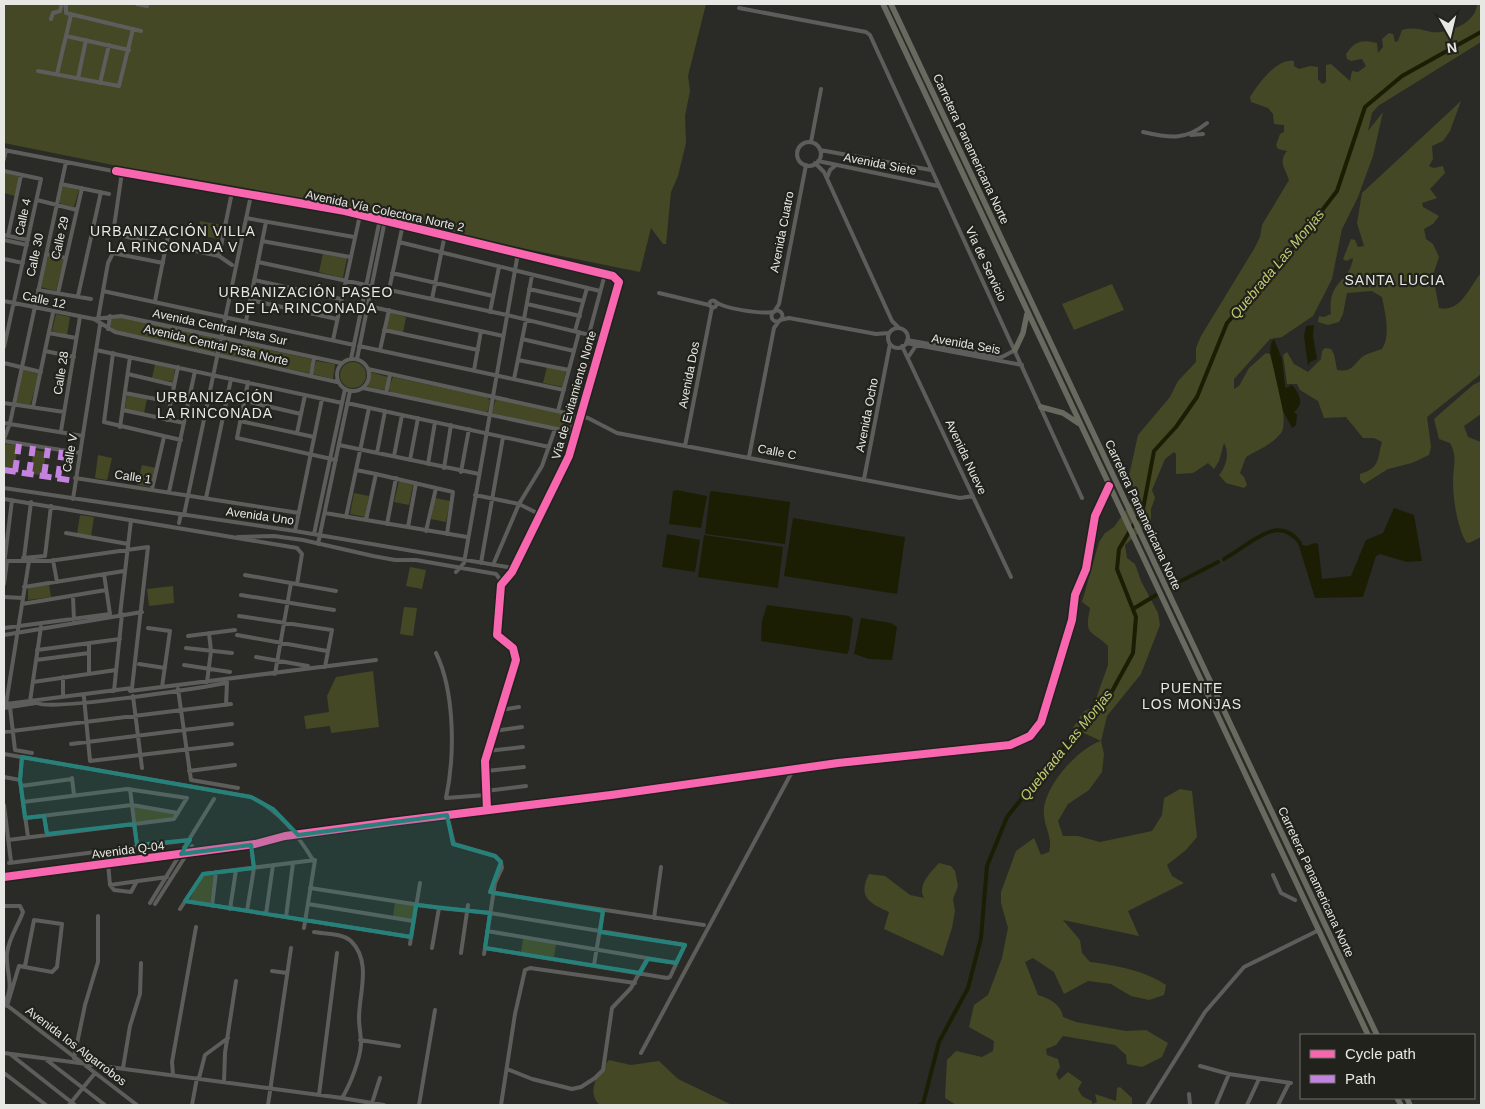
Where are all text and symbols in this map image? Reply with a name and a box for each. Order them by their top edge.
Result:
north arrow [1425,10,1475,60]
text: N [1446,39,1458,57]
street label: Carretera Panamericana Norte [930,72,1012,227]
street label: Avenida Siete [842,150,918,178]
street label: Avenida Vía Colectora Norte 2 [304,187,466,235]
street label: Avenida Cuatro [767,190,797,274]
street label: Calle 4 [12,197,34,237]
water label: Quebrada Las Monjas [1227,206,1327,322]
street label: Calle 29 [48,215,72,261]
district label: URBANIZACIÓN VILLA LA RINCONADA V [90,223,256,255]
street label: Vía de Servicio [963,224,1010,304]
street label: Calle 30 [24,232,46,278]
district label: SANTA LUCIA [1345,272,1446,288]
district label: URBANIZACIÓN PASEO DE LA RINCONADA [219,284,393,316]
street label: Calle 12 [21,289,67,311]
street label: Avenida Central Pista Sur [151,306,289,348]
street label: Avenida Central Pista Norte [142,322,290,369]
street label: Vía de Evitamiento Norte [549,329,599,461]
street label: Avenida Seis [930,331,1002,357]
street label: Avenida Dos [676,340,702,410]
street label: Calle 28 [51,350,71,396]
street label: Avenida Ocho [853,376,881,453]
district label: URBANIZACIÓN LA RINCONADA [156,389,274,421]
street label: Avenida Nueve [943,417,990,497]
street label: Calle V [60,433,80,473]
street label: Carretera Panamericana Norte [1102,438,1184,593]
street label: Calle C [756,441,798,463]
street label: Calle 1 [114,467,153,487]
street label: Avenida Uno [225,504,295,528]
district label: PUENTE LOS MONJAS [1142,680,1242,712]
water label: Quebrada Las Monjas [1016,686,1116,804]
street label: Carretera Panamericana Norte [1275,805,1357,960]
street label: Avenida Q-04 [91,839,165,861]
street label: Avenida los Algarrobos [23,1004,129,1088]
legend [1300,1034,1475,1099]
text: Cycle path [1345,1045,1416,1062]
text: Path [1345,1070,1376,1087]

